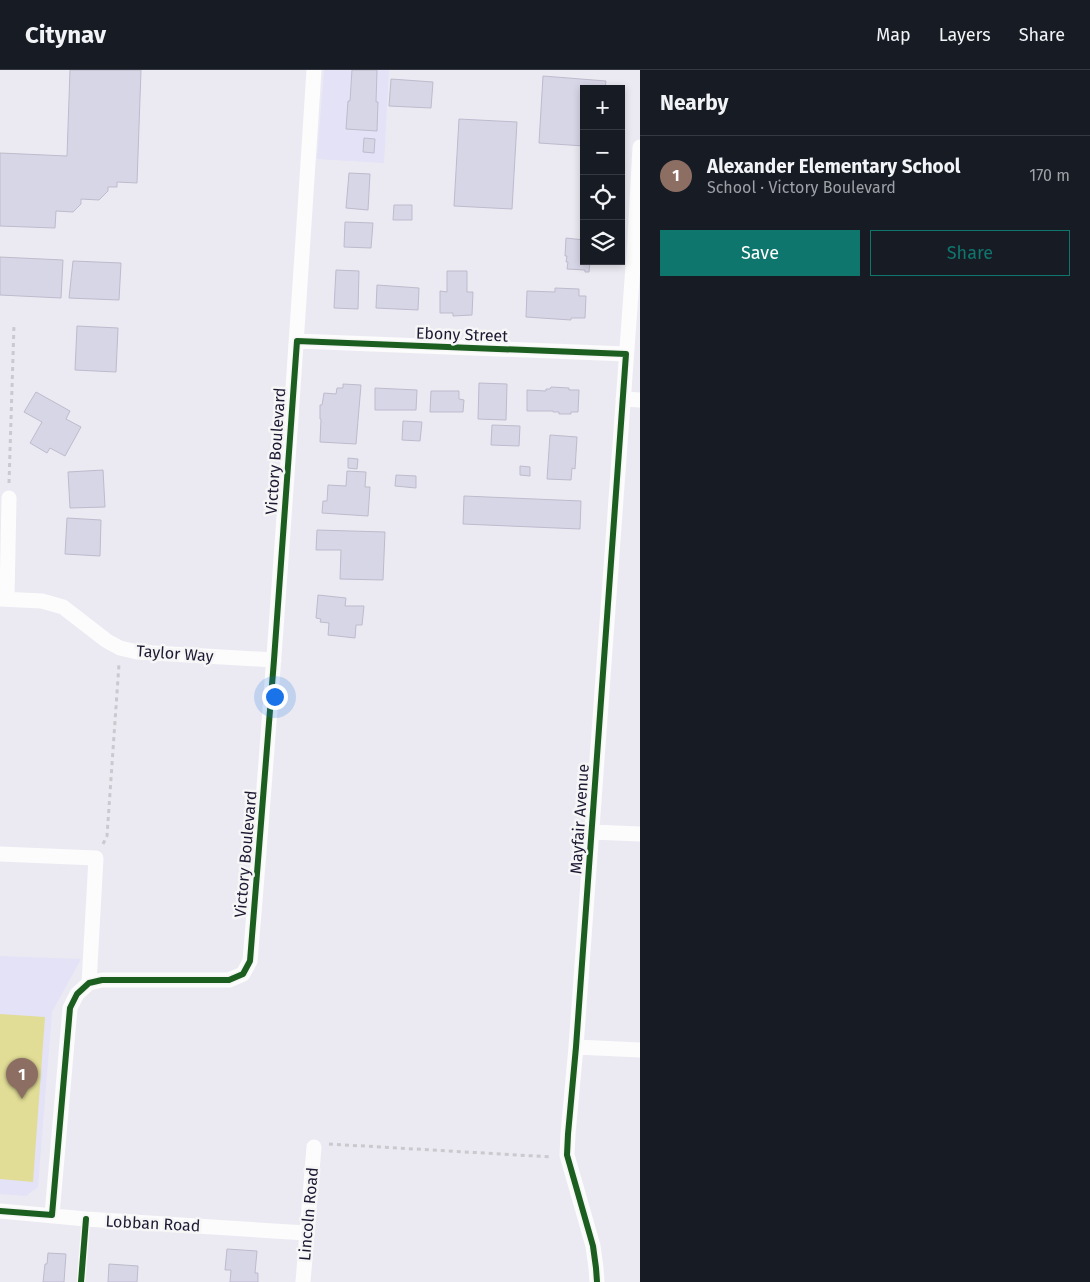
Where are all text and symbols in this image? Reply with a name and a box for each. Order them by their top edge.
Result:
text: Citynav [25,21,106,49]
text: Map [876,24,911,46]
text: Layers [939,24,991,46]
text: Share [1019,24,1065,46]
map controls [580,85,625,265]
button: + [580,85,625,130]
text: Nearby [660,90,728,116]
button: − [580,130,625,175]
text: Alexander Elementary School [707,155,960,178]
text: 1 [672,166,680,185]
text: 170 m [1029,166,1070,185]
button: locate [580,175,625,220]
text: School · Victory Boulevard [707,178,896,197]
button: layers [580,220,625,265]
button: Save [660,230,860,276]
button: Share [870,230,1070,276]
street label: Ebony Street [416,323,509,346]
street label: Victory Boulevard [262,387,289,515]
street label: Taylor Way [136,641,214,666]
your location [262,684,288,710]
street label: Mayfair Avenue [566,763,593,875]
street label: Victory Boulevard [230,790,261,918]
pin: 1 [6,1058,38,1099]
street label: Lincoln Road [295,1167,322,1262]
street label: Lobban Road [105,1212,201,1235]

